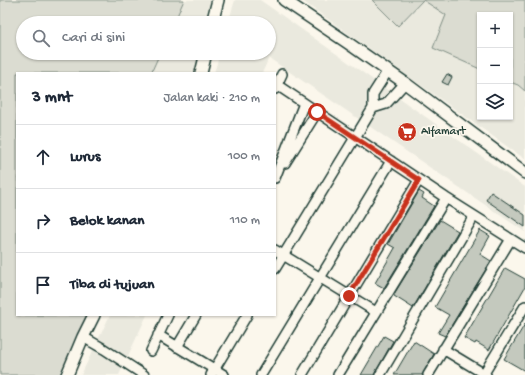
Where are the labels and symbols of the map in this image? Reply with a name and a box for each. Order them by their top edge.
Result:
route start [308,103,326,121]
supermarket icon: Alfamart [396,121,418,143]
place label: Alfamart [421,125,466,139]
route end [340,287,358,305]

